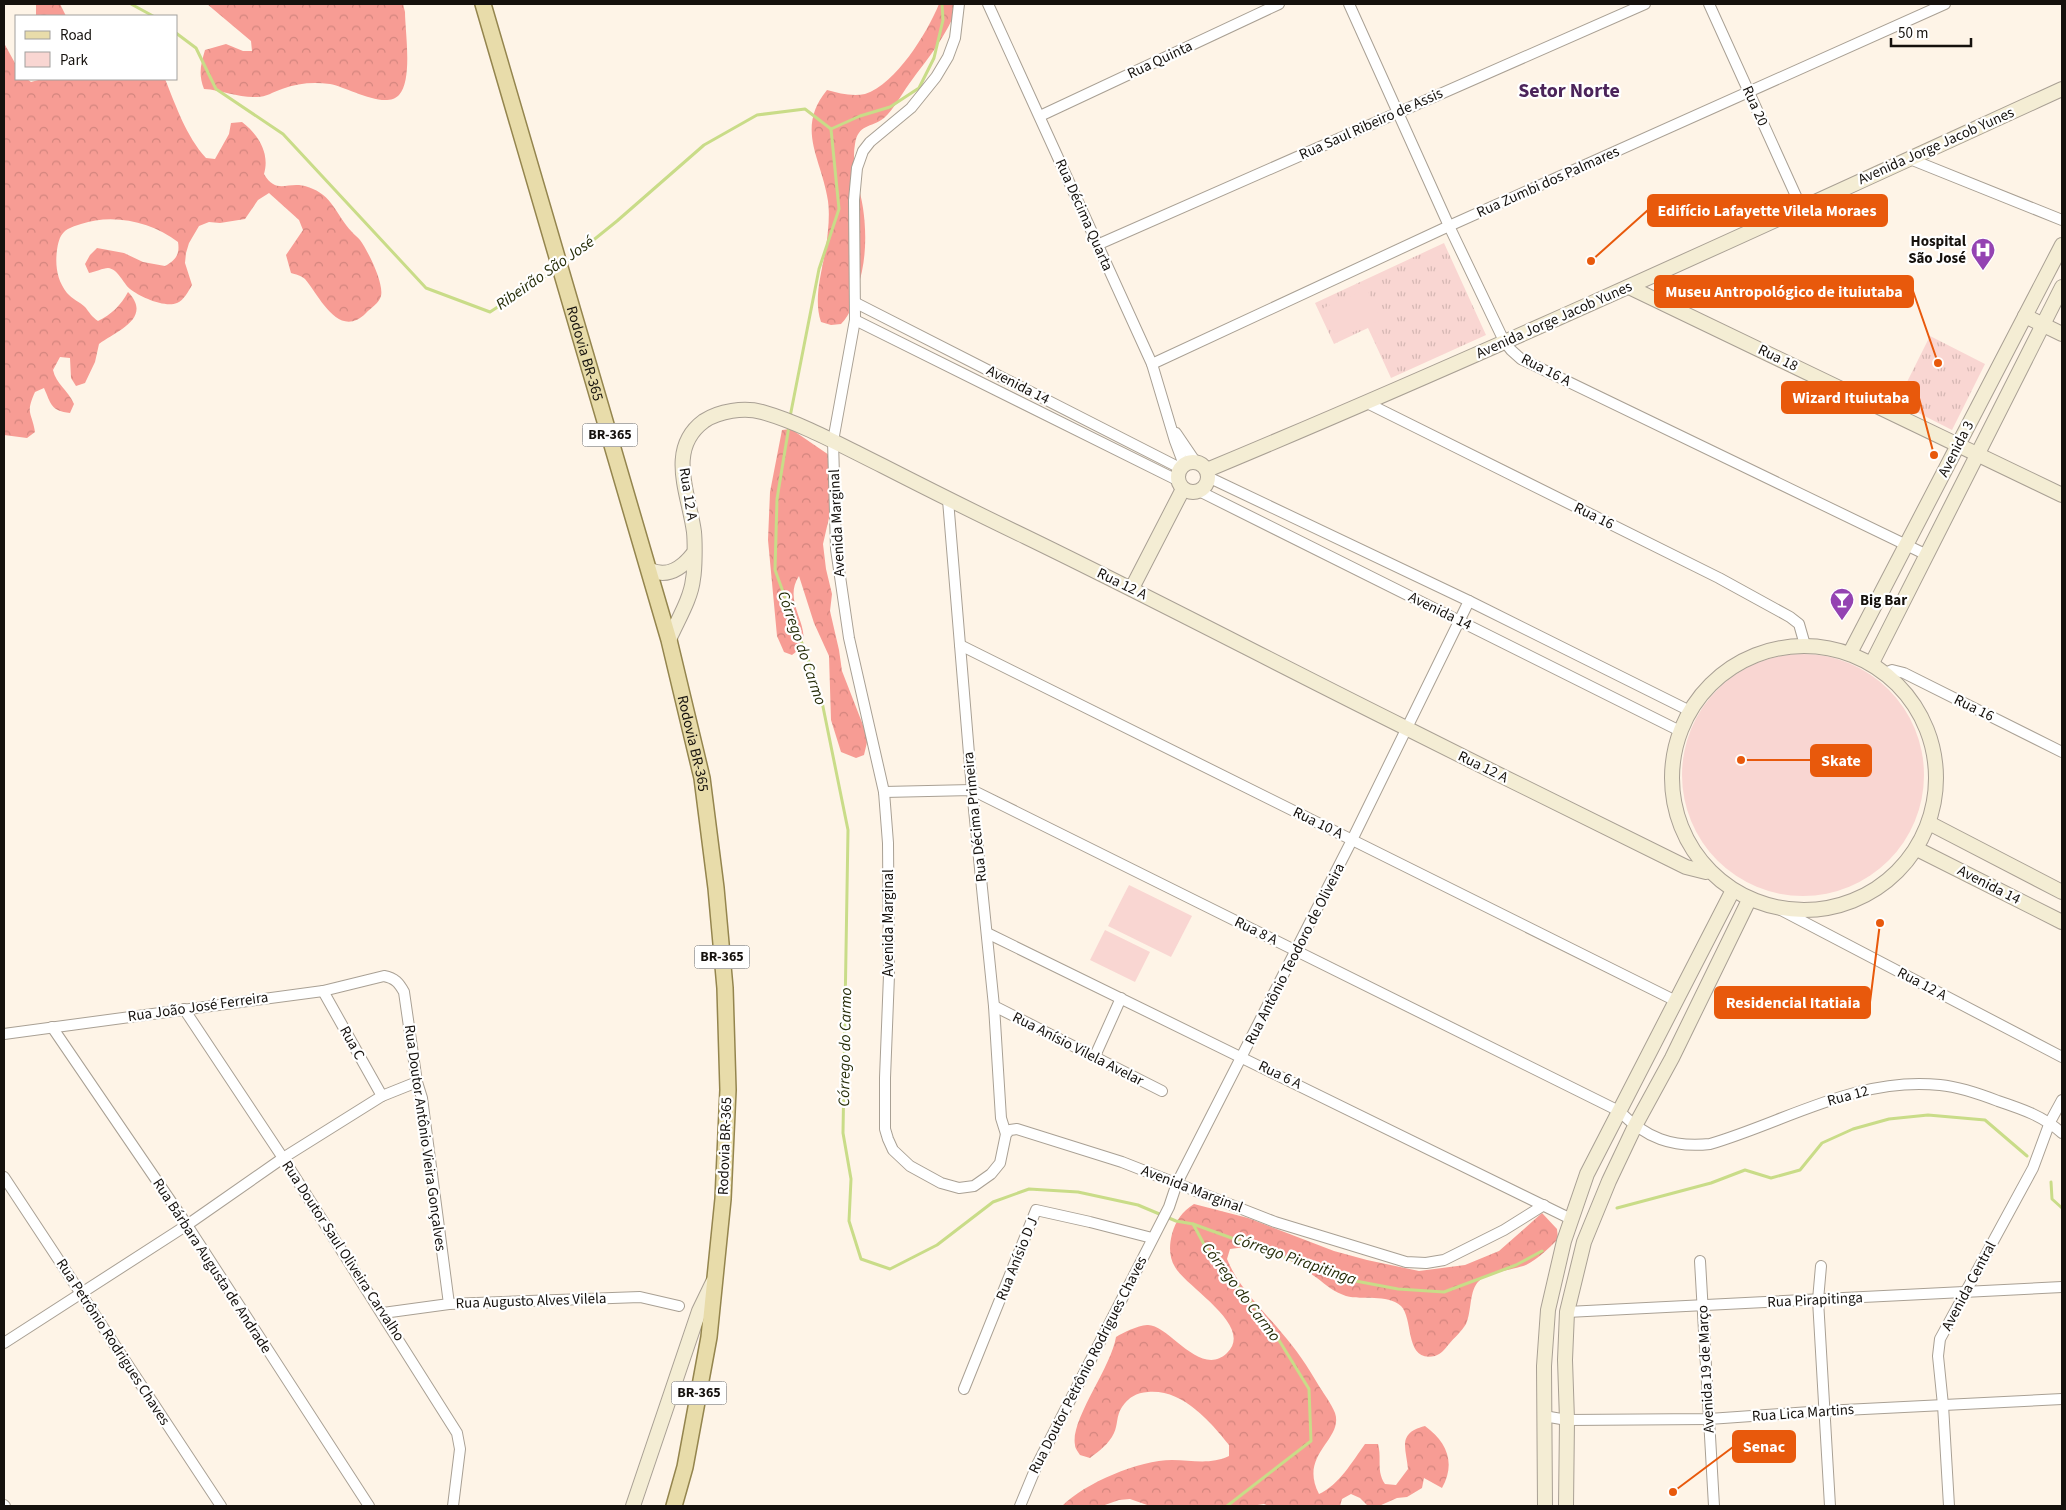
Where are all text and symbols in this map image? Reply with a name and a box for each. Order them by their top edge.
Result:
legend [15,15,178,80]
scale bar [1891,15,1971,47]
text: 50 m [1898,23,1928,44]
text: Road [60,25,92,46]
street label: Rua Quinta [1124,36,1196,84]
text: Park [60,50,89,71]
district label: Setor Norte [1518,77,1620,105]
street label: Rua 20 [1737,82,1773,130]
street label: Rua Saul Ribeiro de Assis [1296,83,1446,165]
street label: Avenida Jorge Jacob Yunes [1855,102,2017,190]
street label: Rua Zumbi dos Palmares [1473,141,1623,223]
street label: Rua Décima Quarta [1050,156,1118,274]
callout: Edifício Lafayette Vilela Moraes [1648,195,1887,226]
text: Edifício Lafayette Vilela Moraes [1658,200,1876,222]
water label: Ribeirão São José [491,231,599,315]
place label: Hospital São José [1908,231,1967,269]
hospital icon: Hospital São José [1970,237,1996,271]
street label: Avenida Jorge Jacob Yunes [1473,276,1635,364]
callout: Museu Antropológico de ituiutaba [1655,276,1913,307]
text: Museu Antropológico de ituiutaba [1665,281,1903,303]
street label: Rodovia BR-365 [561,303,609,403]
street label: Rua 18 [1754,339,1802,377]
street label: Rua 16 A [1517,349,1575,392]
street label: Avenida 14 [983,360,1054,410]
callout: Wizard Ituiutaba [1782,382,1919,413]
text: Wizard Ituiutaba [1793,387,1909,409]
street label: Avenida 3 [1933,417,1979,481]
road number: BR-365 [582,424,638,446]
street label: Rua 12 A [673,466,703,523]
street label: Avenida Marginal [824,469,850,577]
street label: Rua 16 [1570,497,1618,535]
street label: Rua 12 A [1093,563,1151,605]
street label: Avenida 14 [1405,587,1476,636]
bar icon: Big Bar [1829,587,1855,621]
water label: Córrego do Carmo [772,588,832,708]
place label: Big Bar [1860,590,1907,611]
street label: Rua 16 [1950,689,1998,727]
street label: Rodovia BR-365 [672,693,714,793]
callout: Skate [1811,745,1871,776]
street label: Rua 12 A [1454,746,1512,788]
text: Skate [1821,750,1861,772]
street label: Rua Décima Primeira [958,751,992,883]
street label: Rua 10 A [1289,802,1347,844]
street label: Rua Antônio Teodoro de Oliveira [1240,859,1350,1049]
street label: Avenida 14 [1954,860,2025,910]
street label: Avenida Marginal [878,869,899,977]
street label: Rua 8 A [1231,912,1282,951]
road number: BR-365 [694,946,750,969]
street label: Rua 12 A [1894,962,1951,1006]
street label: Rua João José Ferreira [126,987,270,1027]
water label: Córrego do Carmo [833,987,857,1107]
callout: Residencial Itatiaia [1715,987,1870,1018]
text: Residencial Itatiaia [1726,992,1860,1014]
street label: Rua Anísio Vilela Avelar [1009,1007,1148,1092]
street label: Rua C [334,1022,370,1064]
street label: Rua Doutor Antônio Vieira Gonçalves [399,1023,451,1253]
street label: Rua 6 A [1255,1056,1306,1095]
street label: Rua 12 [1825,1080,1871,1112]
street label: Rodovia BR-365 [713,1097,737,1195]
street label: Rua Doutor Saul Oliveira Carvalho [277,1157,409,1345]
street label: Avenida Marginal [1138,1160,1246,1218]
street label: Rua Bárbara Augusta de Andrade [147,1174,277,1358]
street label: Rua Anísio D J [991,1214,1043,1304]
water label: Córrego Pirapitinga [1231,1228,1360,1290]
street label: Avenida Central [1937,1237,2002,1335]
water label: Córrego do Carmo [1196,1238,1286,1346]
street label: Rua Doutor Petrônio Rodrigues Chaves [1024,1252,1152,1478]
street label: Rua Petrônio Rodrigues Chaves [51,1254,175,1430]
street label: Rua Pirapitinga [1767,1287,1863,1313]
street label: Rua Augusto Alves Vilela [455,1288,607,1314]
street label: Avenida 19 de Março [1692,1305,1720,1433]
road number: BR-365 [672,1382,726,1405]
street label: Rua Lica Martins [1751,1399,1855,1427]
callout: Senac [1733,1431,1795,1462]
text: Senac [1743,1436,1786,1458]

